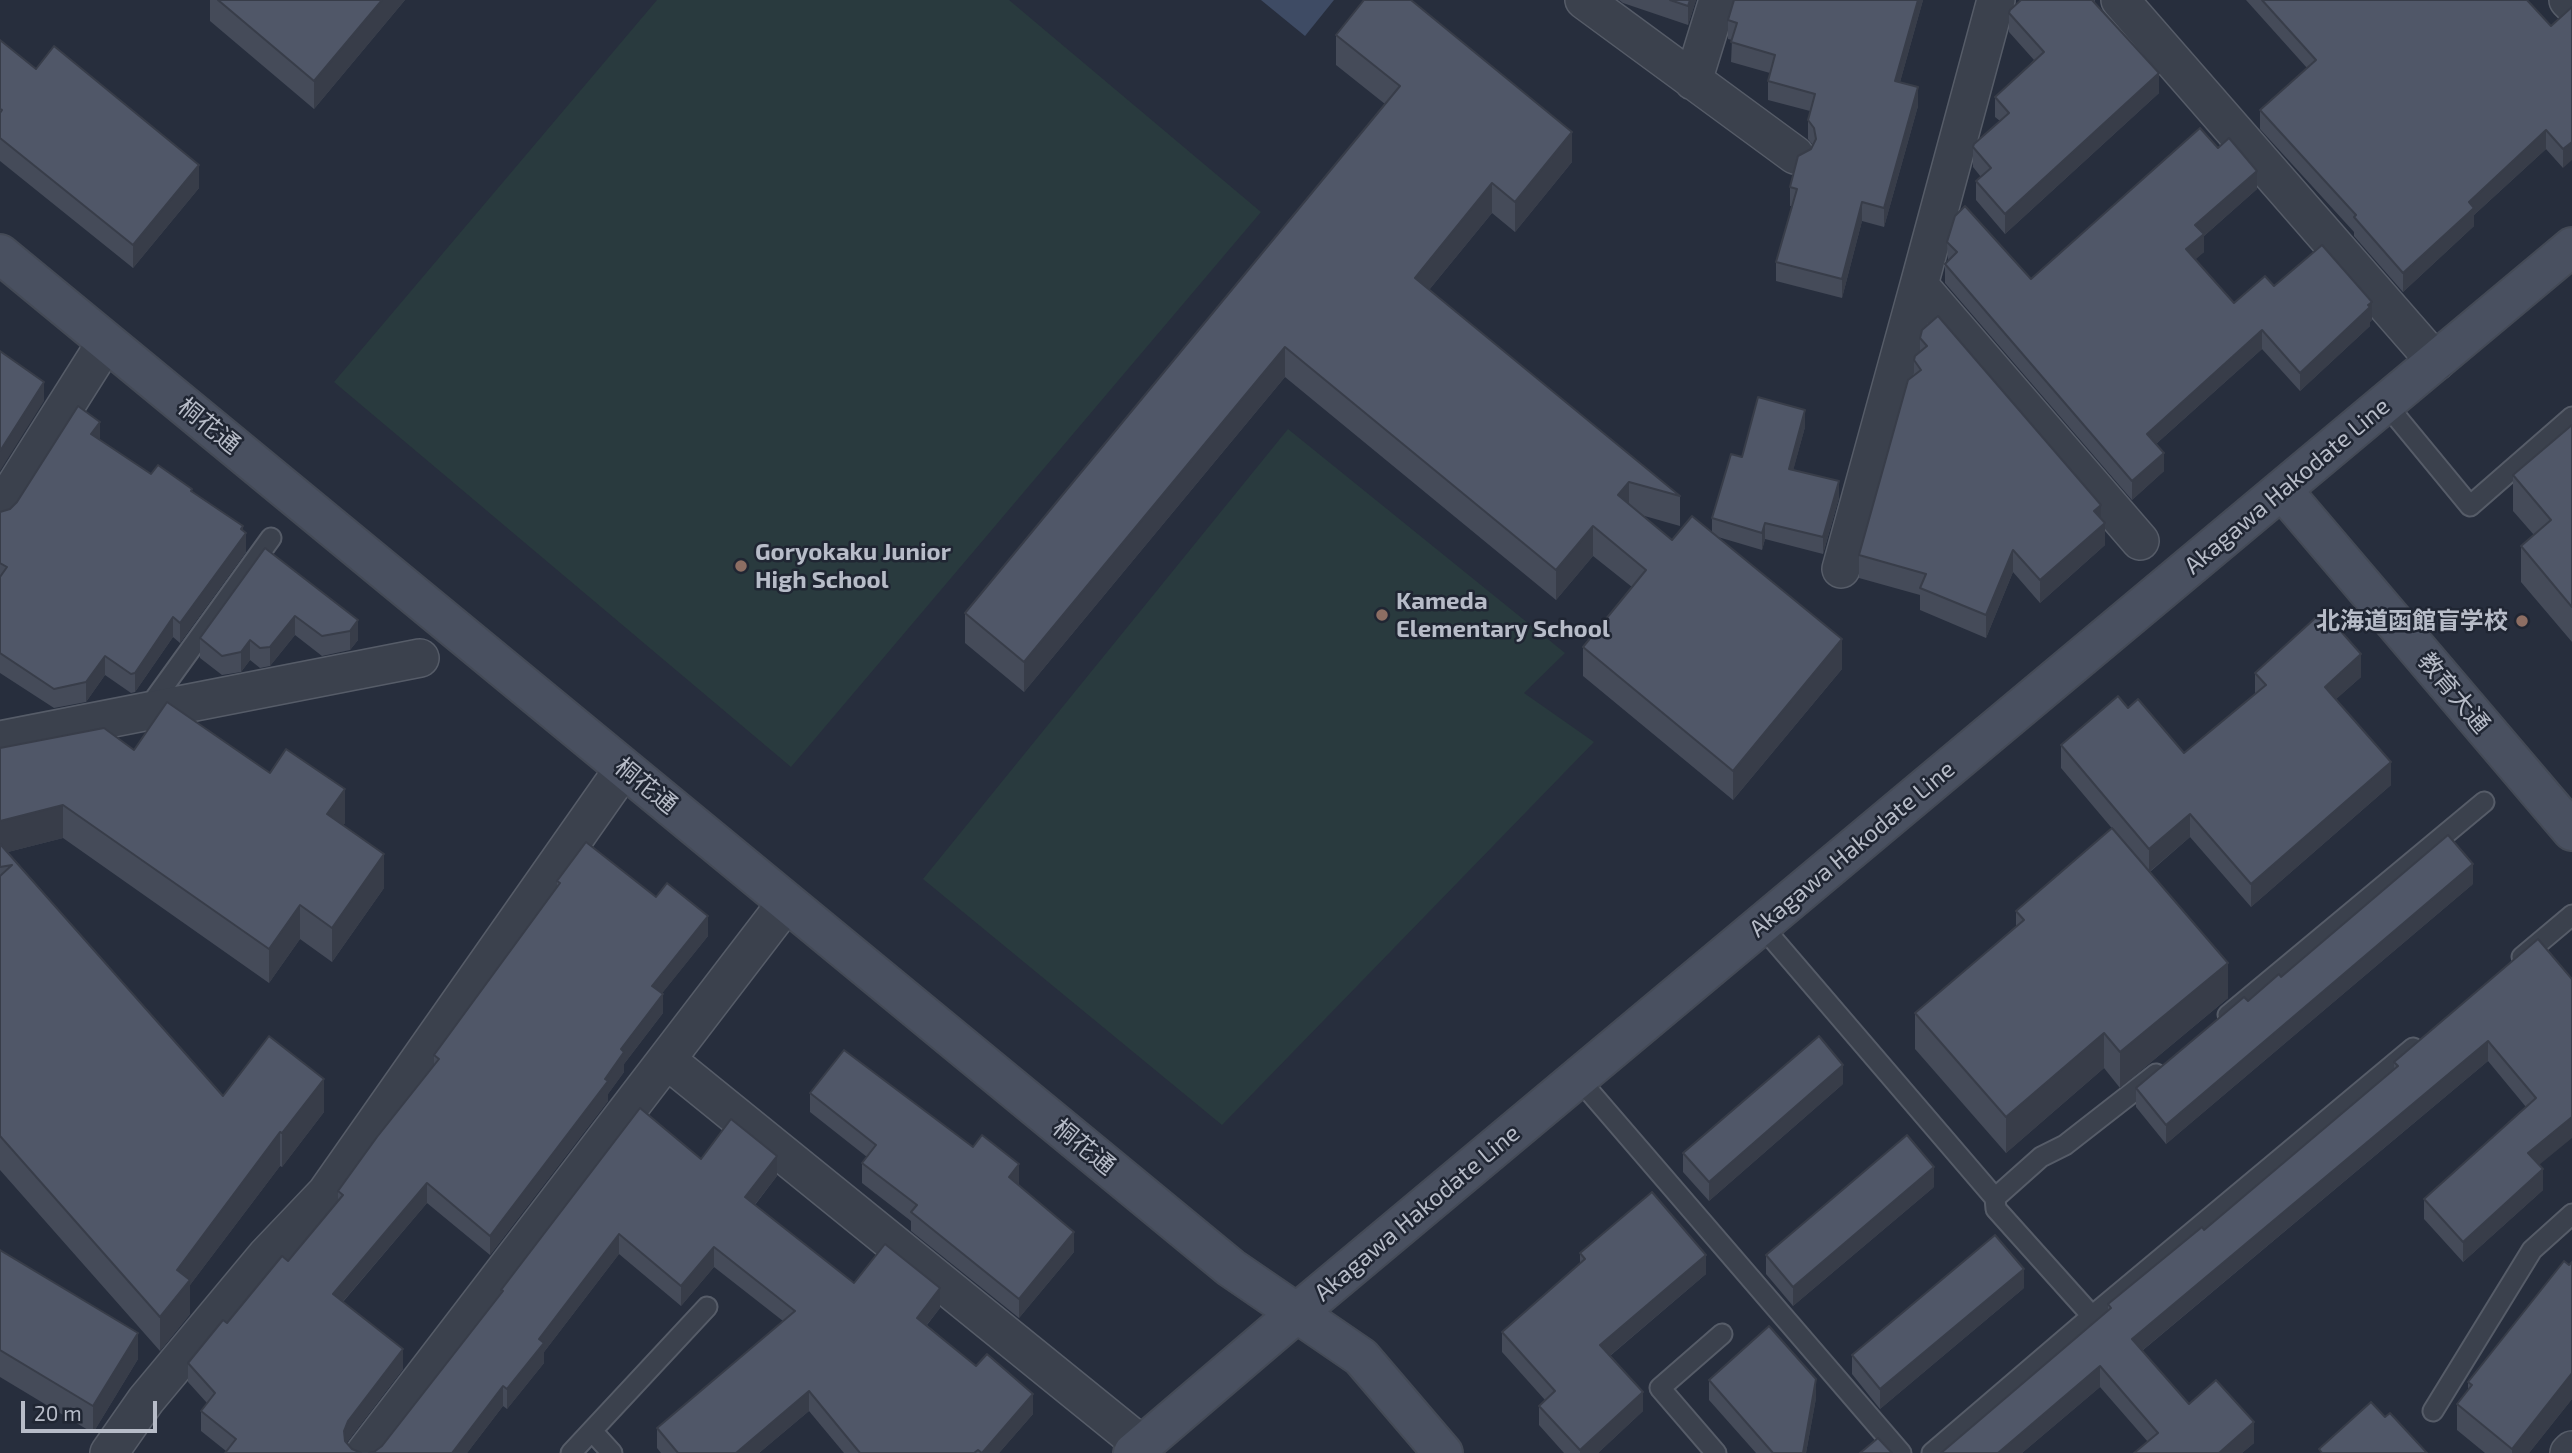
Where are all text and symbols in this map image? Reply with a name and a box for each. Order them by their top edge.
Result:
street label: 桐花通 [172,392,246,460]
street label: Akagawa Hakodate Line [2178,392,2396,580]
place label: Goryokaku Junior High School [755,538,951,594]
marker: Goryokaku Junior High School [733,558,749,574]
place label: Kameda Elementary School [1396,587,1610,643]
marker: Kameda Elementary School [1374,607,1390,623]
place label: 北海道函館盲学校 [2316,607,2508,635]
marker: 北海道函館盲学校 [2514,613,2530,629]
street label: 教育大通 [2412,647,2496,739]
street label: 桐花通 [609,752,683,820]
street label: Akagawa Hakodate Line [1743,755,1961,943]
street label: 桐花通 [1047,1113,1121,1181]
street label: Akagawa Hakodate Line [1308,1119,1526,1307]
scale bar [24,1386,161,1430]
text: 20 m [34,1400,82,1425]

